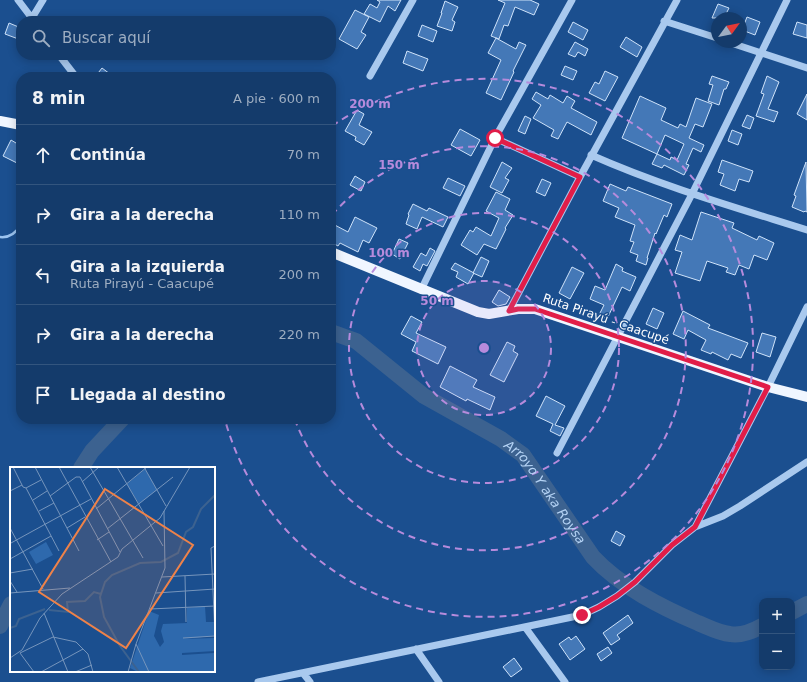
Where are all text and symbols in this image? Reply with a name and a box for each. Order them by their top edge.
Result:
north arrow [711,12,747,48]
search box [16,16,336,60]
icon: search [30,27,52,49]
text: Buscar aquí [62,29,150,47]
text: 8 min [32,88,85,108]
text: A pie · 600 m [233,91,320,106]
text: 200 m [349,97,391,111]
route start [486,129,504,147]
icon: ahead [32,144,54,166]
text: Continúa [70,146,146,164]
text: 70 m [287,147,320,162]
text: 150 m [378,158,420,172]
icon: right [32,204,54,226]
text: Gira a la derecha [70,206,214,224]
text: 110 m [278,207,320,222]
text: 100 m [368,246,410,260]
text: Gira a la izquierda [70,258,225,276]
icon: left [32,264,54,286]
text: 200 m [278,267,320,282]
text: Ruta Pirayú - Caacupé [70,276,214,291]
street label: Ruta Pirayú - Caacupé [541,291,671,347]
text: 50 m [420,294,454,308]
icon: right [32,324,54,346]
text: Gira a la derecha [70,326,214,344]
text: 220 m [278,327,320,342]
centre of rings [477,341,491,355]
icon: arrive [32,384,54,406]
text: Llegada al destino [70,386,225,404]
water label: Arroyo Y aka Roysa [501,436,589,547]
inset map [10,467,215,672]
map controls [759,598,795,670]
button: + [759,598,795,634]
route end [573,606,591,624]
button: − [759,634,795,670]

